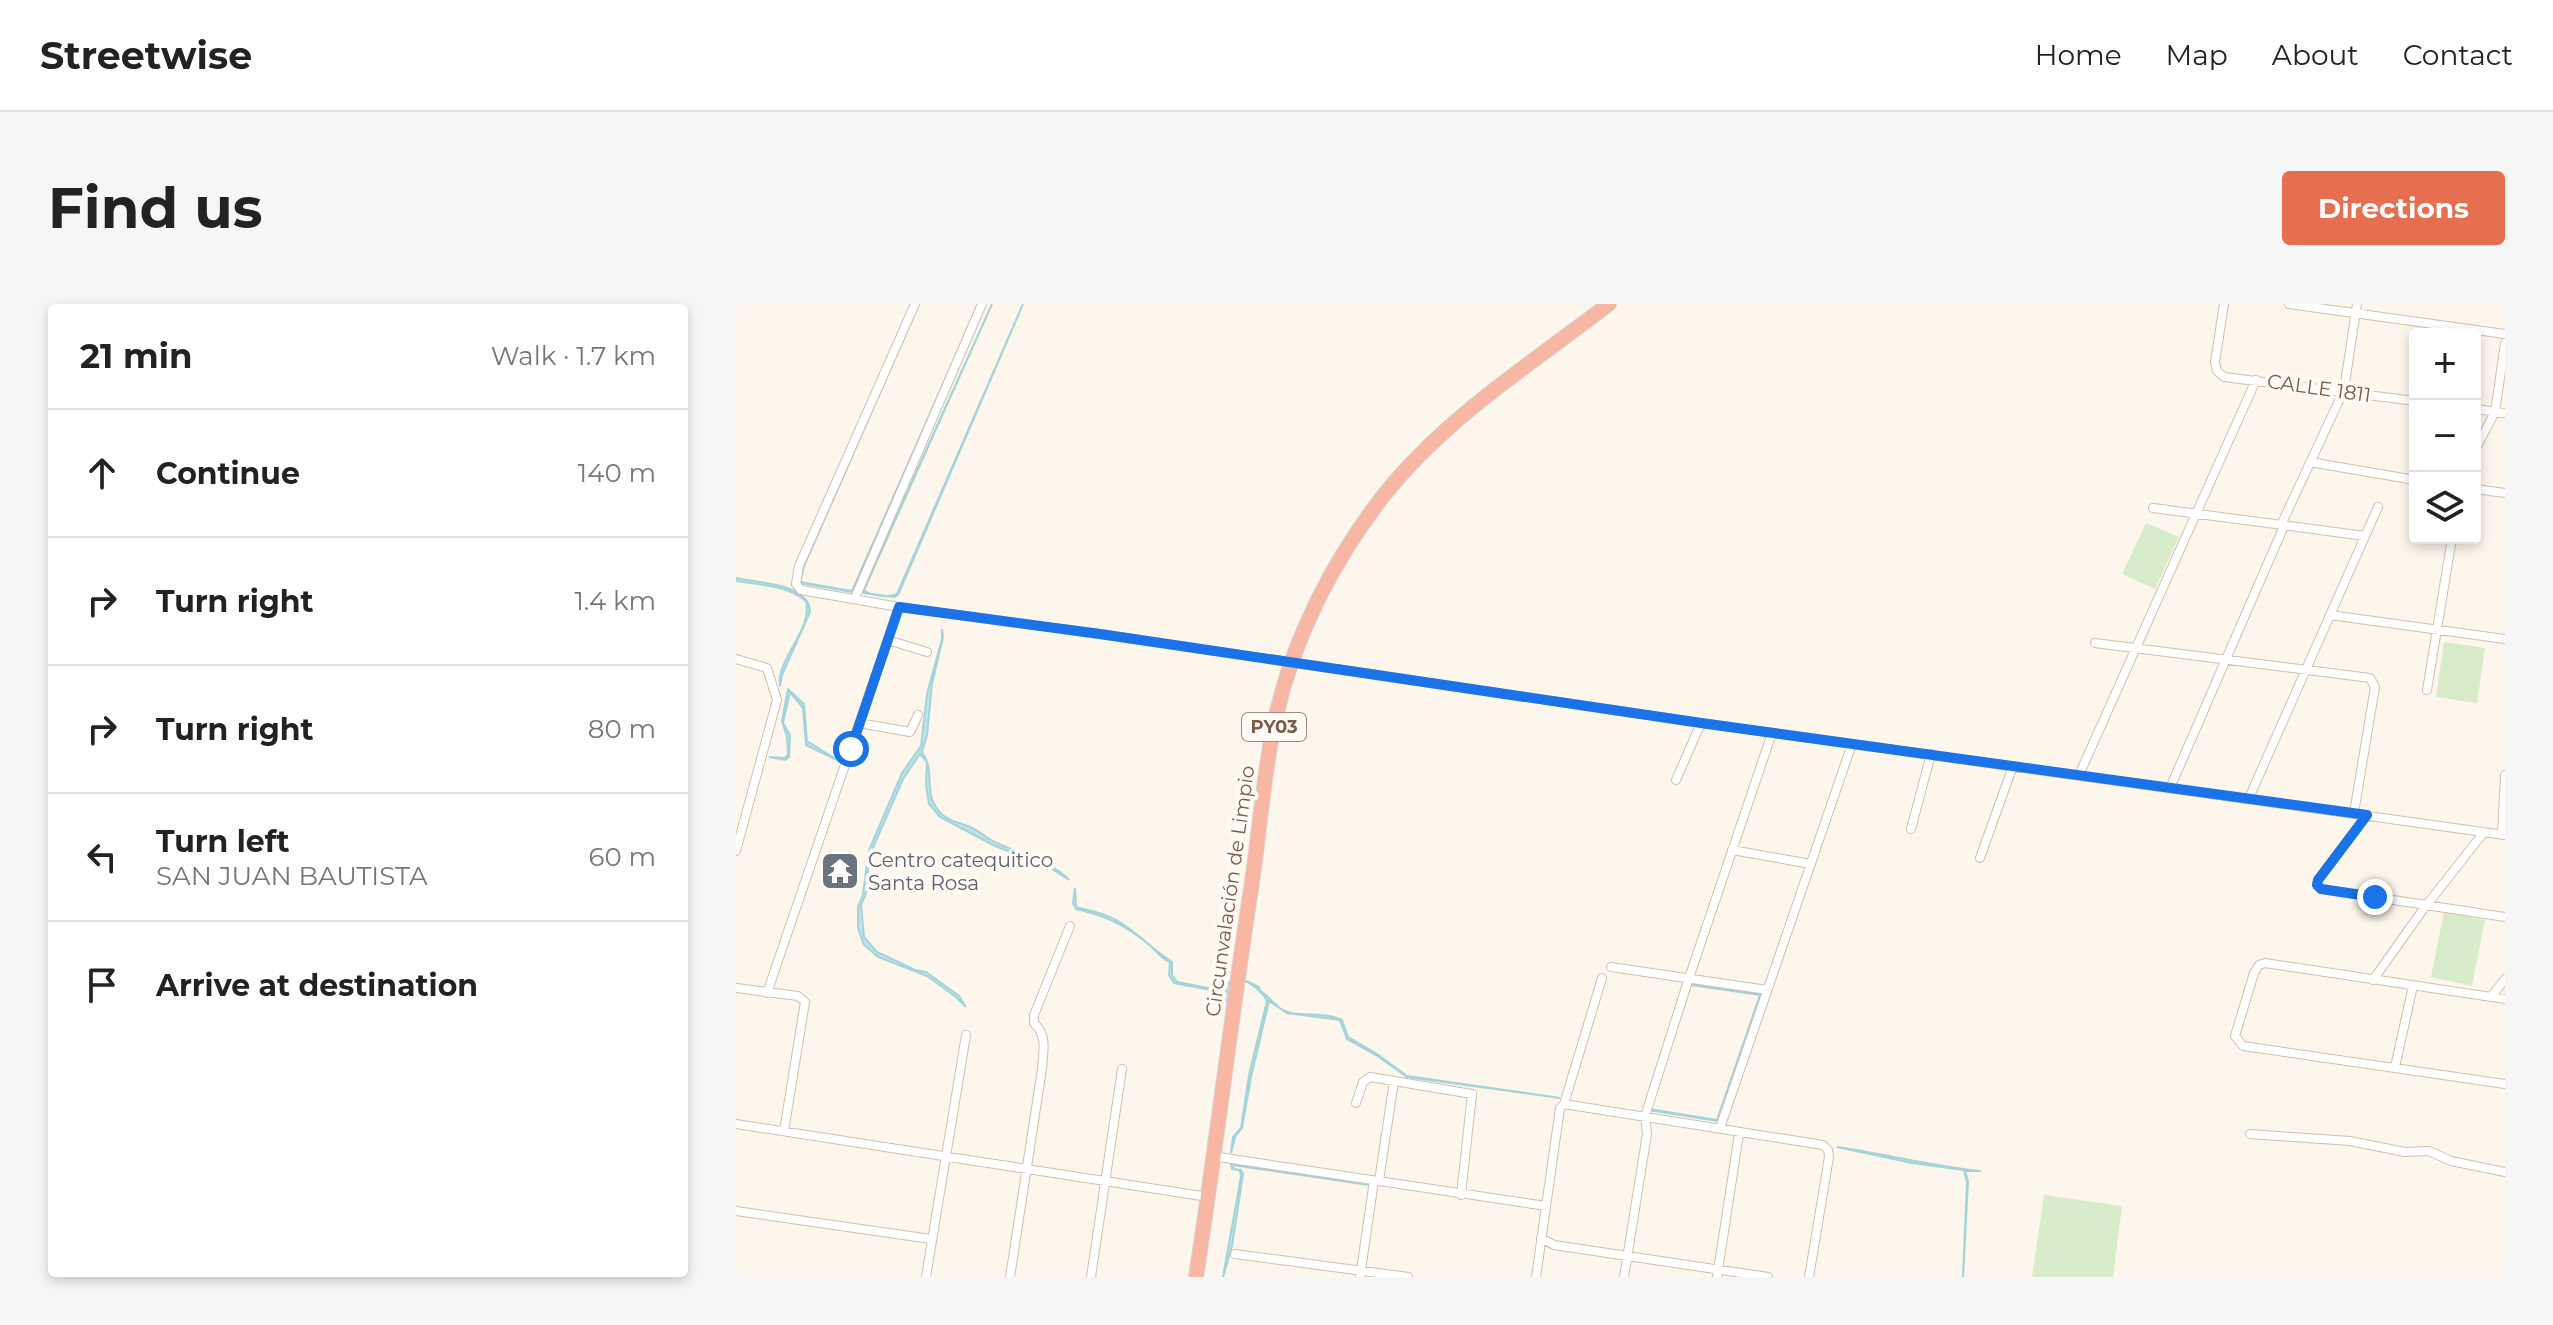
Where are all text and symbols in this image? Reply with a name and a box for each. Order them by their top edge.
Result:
text: Streetwise [40,32,252,79]
text: Home [2035,38,2122,72]
text: Map [2166,38,2228,72]
text: About [2272,38,2359,72]
text: Contact [2403,38,2513,72]
button: Directions [2282,171,2505,245]
text: Find us [48,174,262,242]
map controls [2409,328,2481,544]
button: + [2409,328,2481,400]
text: 21 min [80,335,192,377]
text: Walk · 1.7 km [491,340,656,372]
street label: CALLE 1811 [2265,369,2373,407]
button: − [2409,400,2481,472]
icon: ahead [80,451,124,495]
text: Continue [156,455,300,492]
text: 140 m [578,457,656,489]
button: layers [2409,472,2481,544]
icon: right [80,579,124,623]
text: Turn right [156,583,313,620]
text: 1.4 km [574,585,656,617]
icon: right [80,707,124,751]
text: Turn right [156,711,313,748]
text: 80 m [588,713,656,745]
road number: PY03 [1242,713,1306,741]
route start [833,731,869,767]
street label: Circunvalación de Limpio [1200,764,1260,1018]
text: Turn left [156,823,289,860]
icon: left [80,835,124,879]
text: 60 m [589,841,656,873]
place label: Centro catequitico Santa Rosa [868,848,1053,895]
temple icon: Centro catequitico Santa Rosa [819,850,861,892]
text: SAN JUAN BAUTISTA [156,860,428,892]
route end [2357,879,2393,915]
icon: arrive [80,963,124,1007]
text: Arrive at destination [156,967,478,1004]

